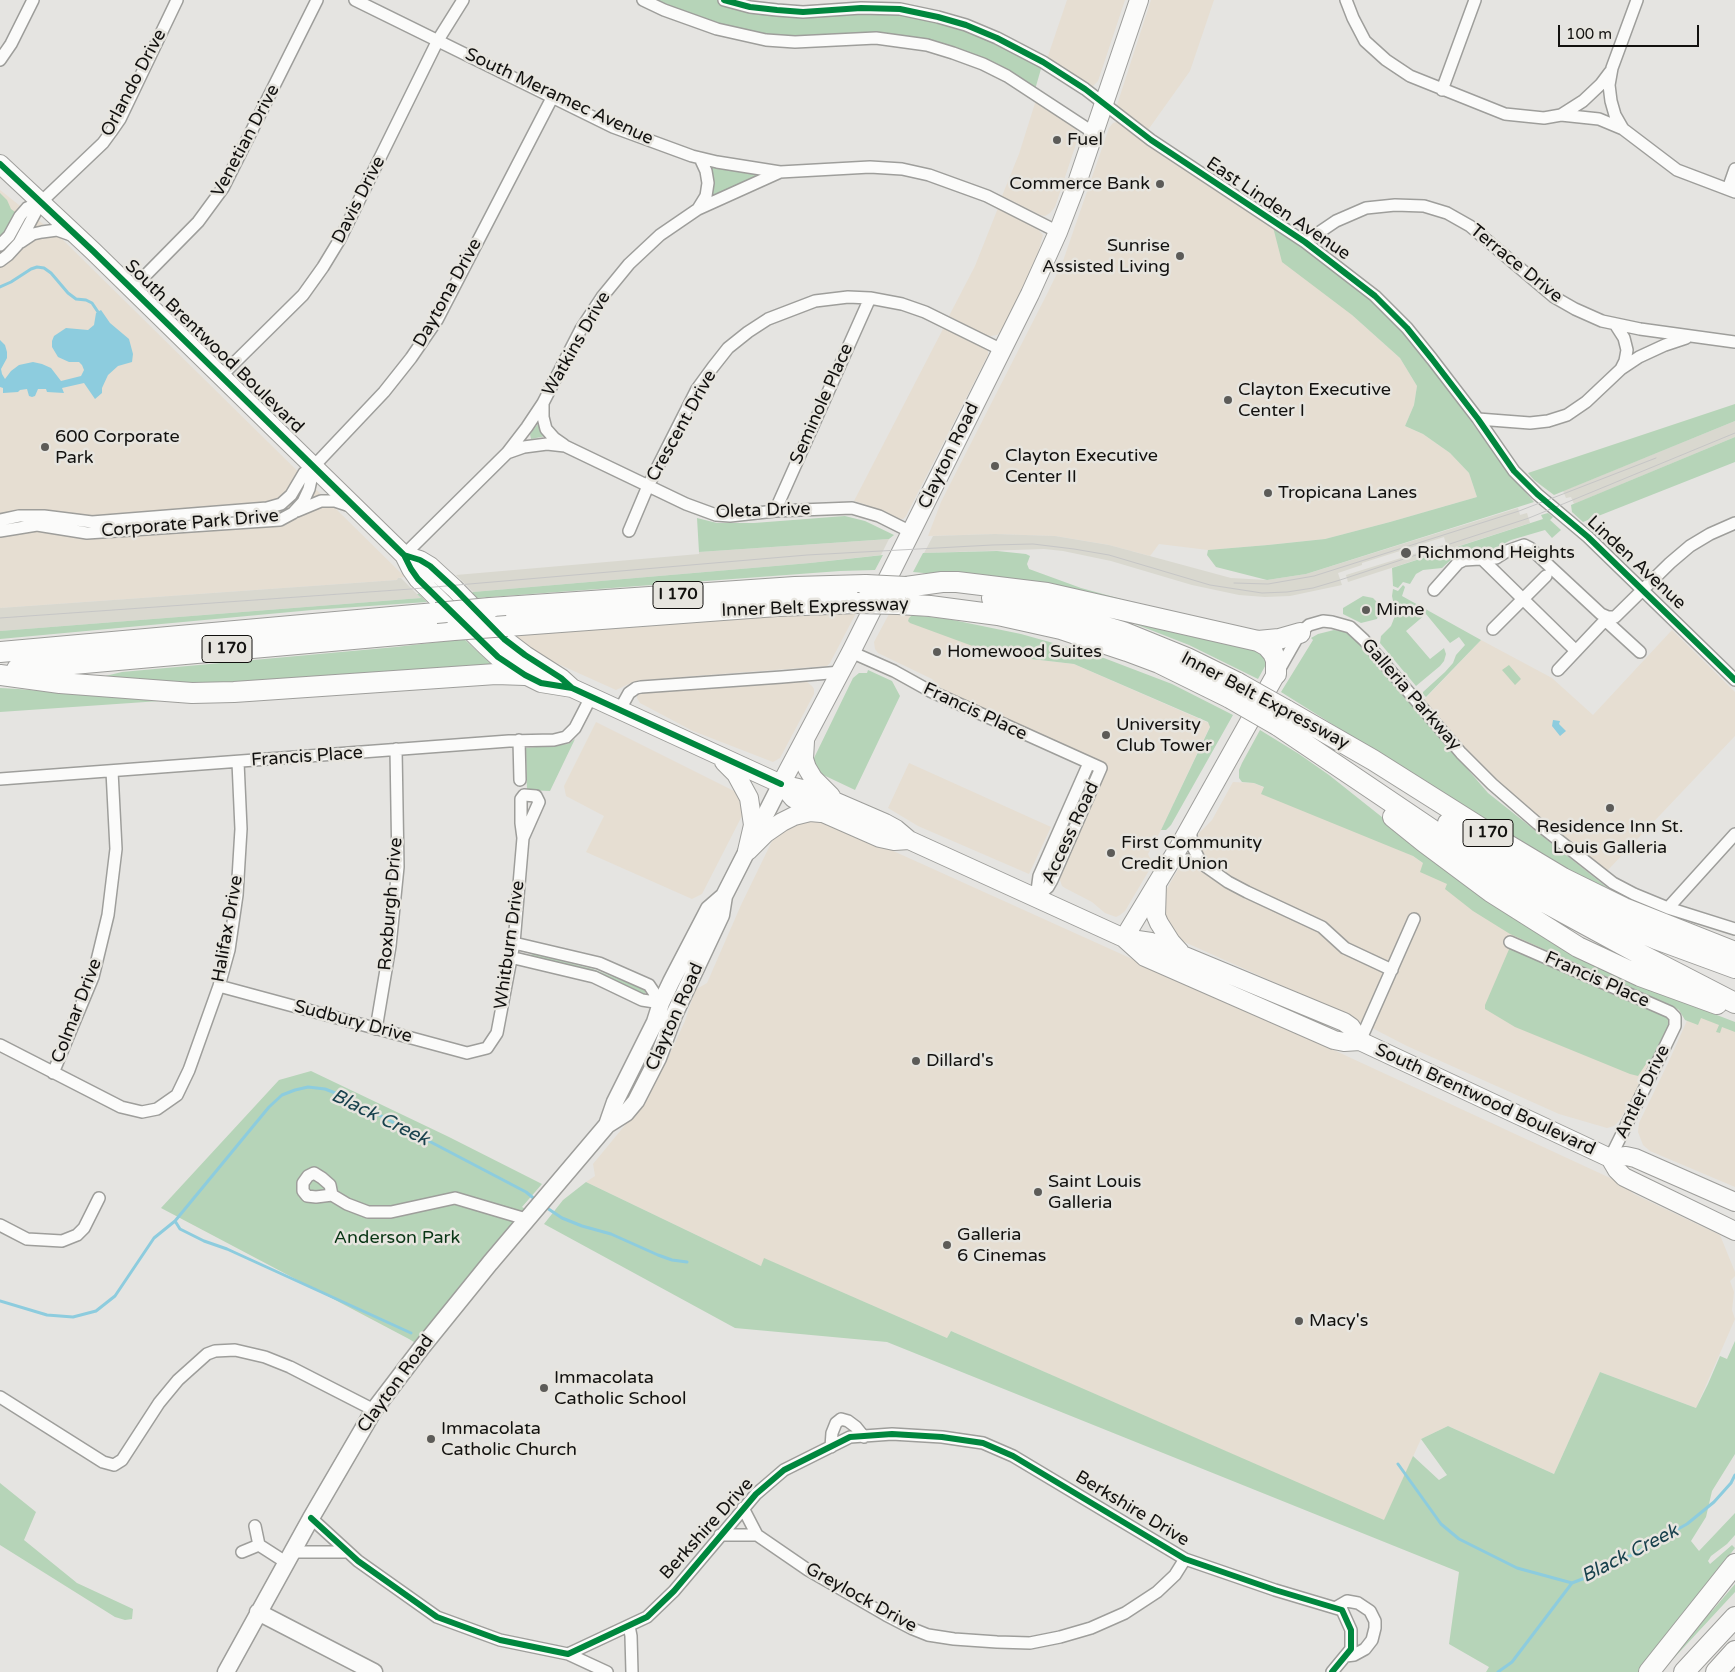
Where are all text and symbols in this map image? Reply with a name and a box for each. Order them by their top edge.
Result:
scale bar [1560,15,1701,47]
text: 100 m [1566,25,1612,43]
street label: Orlando Drive [97,26,171,140]
street label: South Meramec Avenue [461,44,657,150]
street label: Venetian Drive [207,81,285,201]
place label: Fuel [1067,129,1103,151]
marker: Fuel [1051,134,1063,146]
street label: Davis Drive [328,153,390,247]
street label: East Linden Avenue [1202,153,1354,265]
place label: Commerce Bank [1009,173,1150,195]
marker: Commerce Bank [1154,178,1166,190]
street label: Terrace Drive [1465,220,1567,308]
street label: Daytona Drive [409,235,487,351]
place label: Sunrise Assisted Living [1042,235,1170,278]
marker: Sunrise Assisted Living [1174,250,1186,262]
street label: South Brentwood Boulevard [120,256,308,438]
street label: Watkins Drive [538,288,616,400]
street label: Seminole Place [786,340,858,468]
street label: Crescent Drive [642,366,722,486]
place label: Clayton Executive Center I [1238,379,1391,422]
marker: Clayton Executive Center I [1222,394,1234,406]
street label: Clayton Road [914,399,984,513]
place label: 600 Corporate Park [55,426,180,468]
marker: 600 Corporate Park [39,441,51,453]
place label: Clayton Executive Center II [1005,445,1158,488]
marker: Clayton Executive Center II [989,460,1001,472]
place label: Tropicana Lanes [1278,482,1417,504]
marker: Tropicana Lanes [1262,487,1274,499]
street label: Oleta Drive [715,499,811,523]
street label: Corporate Park Drive [100,505,280,543]
street label: Linden Avenue [1582,512,1690,614]
place label: Richmond Heights [1417,542,1575,564]
marker: Richmond Heights [1399,546,1413,560]
road number: I 170 [653,582,703,608]
street label: Inner Belt Expressway [721,594,909,622]
place label: Mime [1376,599,1424,621]
marker: Mime [1360,604,1372,616]
street label: Galleria Parkway [1357,635,1465,755]
road number: I 170 [202,636,252,662]
place label: Homewood Suites [947,641,1102,663]
marker: Homewood Suites [931,646,943,658]
street label: Inner Belt Expressway [1177,647,1353,755]
street label: Francis Place [920,679,1030,745]
place label: University Club Tower [1116,714,1212,756]
marker: University Club Tower [1100,729,1112,741]
street label: Francis Place [250,742,364,772]
street label: Access Road [1038,779,1104,887]
marker: Residence Inn St. Louis Galleria [1604,802,1616,814]
place label: Residence Inn St. Louis Galleria [1537,816,1683,859]
road number: I 170 [1463,820,1513,846]
place label: First Community Credit Union [1121,832,1262,874]
street label: Roxburgh Drive [374,837,408,971]
marker: First Community Credit Union [1105,847,1117,859]
street label: Halifax Drive [208,874,248,984]
street label: Whitburn Drive [490,879,530,1011]
street label: Francis Place [1541,947,1653,1013]
street label: Colmar Drive [47,956,107,1066]
street label: Clayton Road [642,960,708,1074]
street label: Sudbury Drive [292,996,414,1048]
street label: South Brentwood Boulevard [1371,1039,1599,1161]
street label: Antler Drive [1611,1042,1675,1142]
place label: Dillard's [926,1050,994,1072]
marker: Dillard's [910,1055,922,1067]
water label: Black Creek [327,1085,433,1151]
place label: Saint Louis Galleria [1048,1171,1141,1214]
marker: Saint Louis Galleria [1032,1186,1044,1198]
place label: Galleria 6 Cinemas [957,1224,1046,1266]
park label: Anderson Park [334,1227,460,1249]
marker: Galleria 6 Cinemas [941,1239,953,1251]
place label: Macy's [1309,1310,1368,1332]
marker: Macy's [1293,1315,1305,1327]
street label: Clayton Road [353,1331,439,1437]
place label: Immacolata Catholic School [554,1367,686,1410]
marker: Immacolata Catholic School [538,1382,550,1394]
place label: Immacolata Catholic Church [441,1418,577,1460]
marker: Immacolata Catholic Church [425,1433,437,1445]
street label: Berkshire Drive [1071,1466,1193,1552]
street label: Berkshire Drive [656,1474,758,1584]
water label: Black Creek [1578,1520,1682,1588]
street label: Greylock Drive [802,1559,920,1637]

